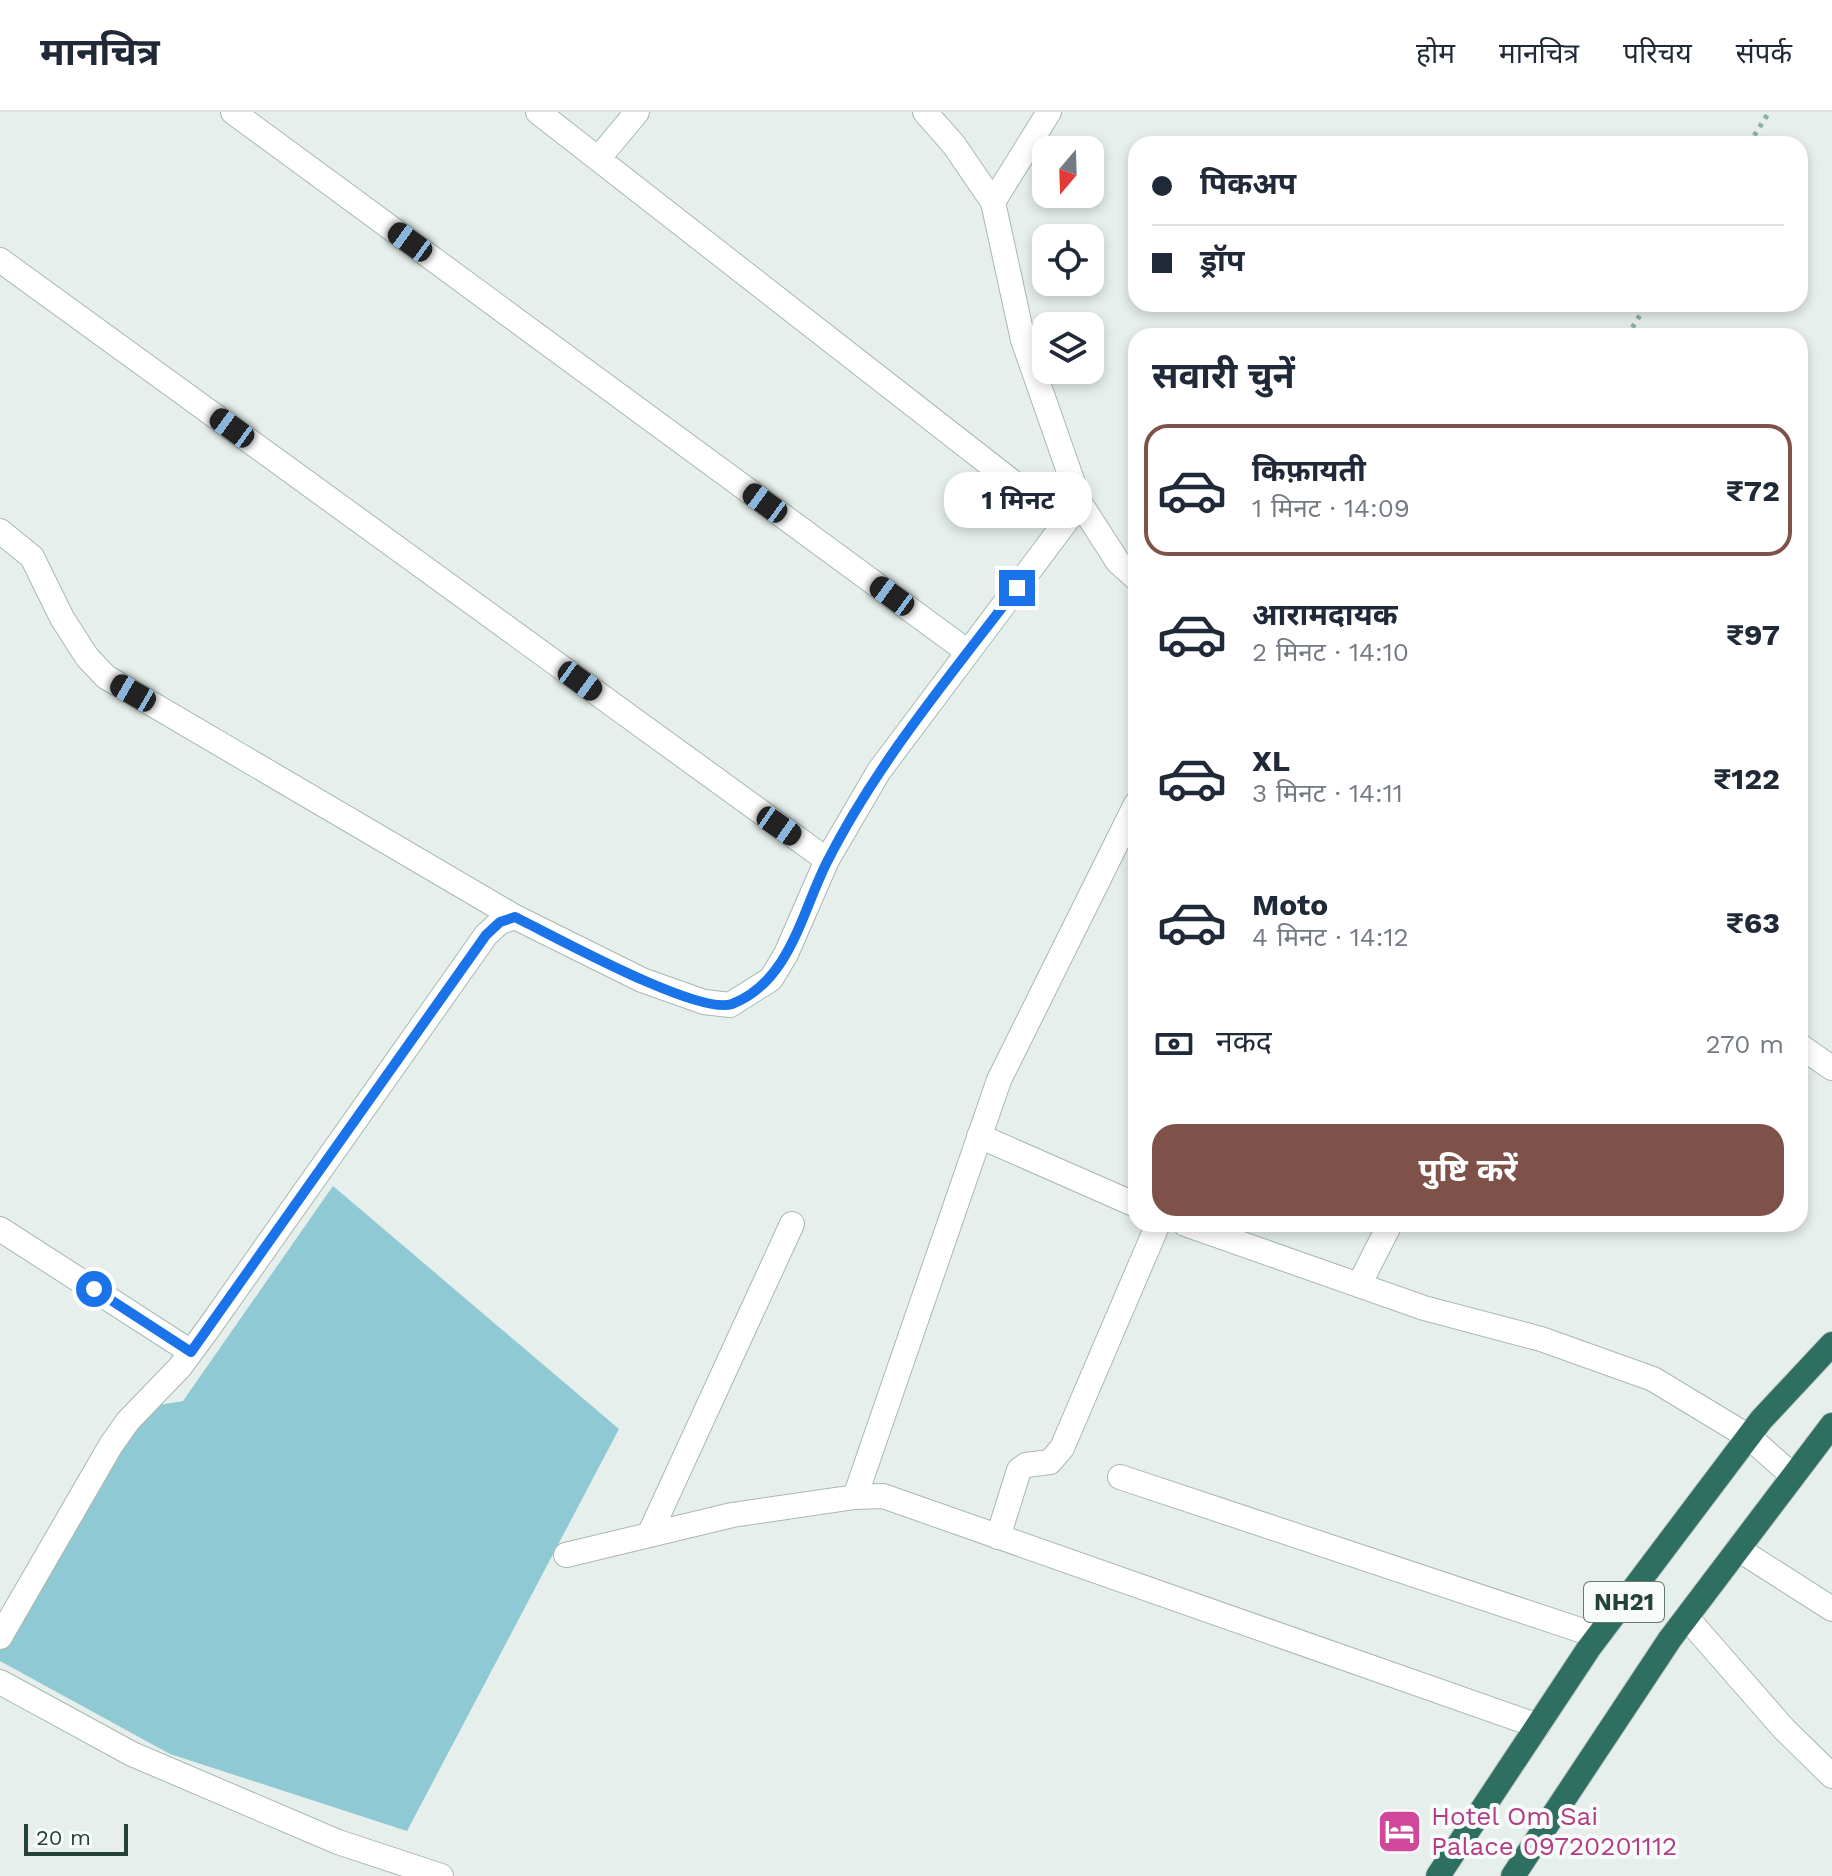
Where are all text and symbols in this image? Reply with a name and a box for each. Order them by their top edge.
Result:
text: मानचित्र [40,30,160,74]
text: होम [1416,37,1455,70]
text: मानचित्र [1499,37,1579,70]
text: परिचय [1623,37,1692,70]
text: संपर्क [1736,37,1792,70]
north arrow [1032,136,1104,208]
map controls [1032,136,1104,384]
text: पिकअप [1200,166,1296,201]
car [384,218,436,266]
button: locate [1032,224,1104,296]
text: ड्रॉप [1200,243,1244,278]
button: layers [1032,312,1104,384]
text: सवारी चुनें [1152,355,1295,397]
car [206,404,258,452]
text: किफ़ायती [1252,453,1366,488]
icon: car [1156,454,1228,526]
callout: 1 मिनट [943,472,1091,528]
text: ₹72 [1726,473,1780,508]
car [739,479,791,527]
text: 1 मिनट [981,485,1055,515]
text: 1 मिनट · 14:09 [1252,493,1410,523]
route end [999,570,1035,606]
car [866,572,918,620]
text: आरामदायक [1252,597,1398,632]
icon: car [1156,598,1228,670]
text: ₹97 [1726,617,1780,652]
text: 2 मिनट · 14:10 [1252,637,1409,667]
car [554,657,606,705]
car [106,671,160,715]
icon: car [1156,742,1228,814]
text: XL [1252,743,1290,778]
text: ₹122 [1713,761,1780,796]
text: 3 मिनट · 14:11 [1252,778,1403,808]
car [752,802,806,850]
icon: car [1156,886,1228,958]
text: Moto [1252,887,1328,922]
text: ₹63 [1726,905,1780,940]
text: 4 मिनट · 14:12 [1252,922,1409,952]
icon: cash [1152,1022,1196,1066]
text: नकद [1216,1024,1272,1059]
text: 270 m [1705,1029,1784,1059]
button: पुष्टि करें [1152,1124,1784,1216]
route start [76,1271,112,1307]
road number: NH21 [1584,1582,1664,1622]
place label: Hotel Om Sai Palace 09720201112 [1431,1801,1677,1861]
hotel icon: Hotel Om Sai Palace 09720201112 [1376,1807,1424,1855]
scale bar [24,1820,128,1856]
text: 20 m [36,1825,91,1850]

